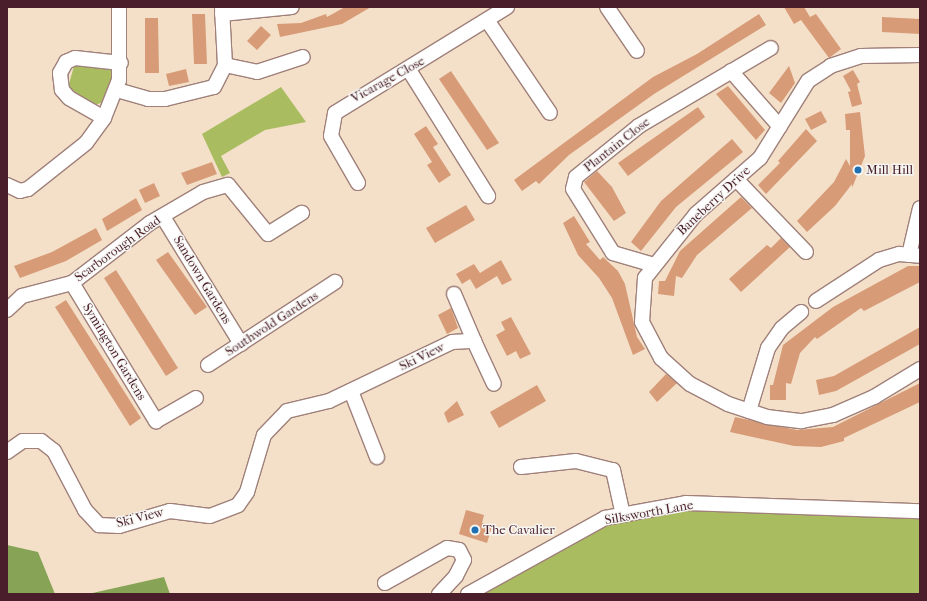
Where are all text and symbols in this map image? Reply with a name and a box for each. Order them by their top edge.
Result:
street label: Vicarage Close [348,53,428,107]
street label: Plantain Close [581,114,653,176]
place label: Mill Hill [866,162,913,178]
street label: Baneberry Drive [674,163,754,239]
marker: Mill Hill [853,165,863,175]
street label: Scarborough Road [72,213,164,285]
street label: Sandown Gardens [170,233,234,327]
street label: Southwold Gardens [223,288,321,360]
street label: Symington Gardens [79,301,149,403]
street label: Ski View [397,339,447,375]
street label: Silksworth Lane [604,498,694,528]
street label: Ski View [115,505,165,531]
place label: The Cavalier [483,522,555,538]
marker: The Cavalier [470,525,480,535]

